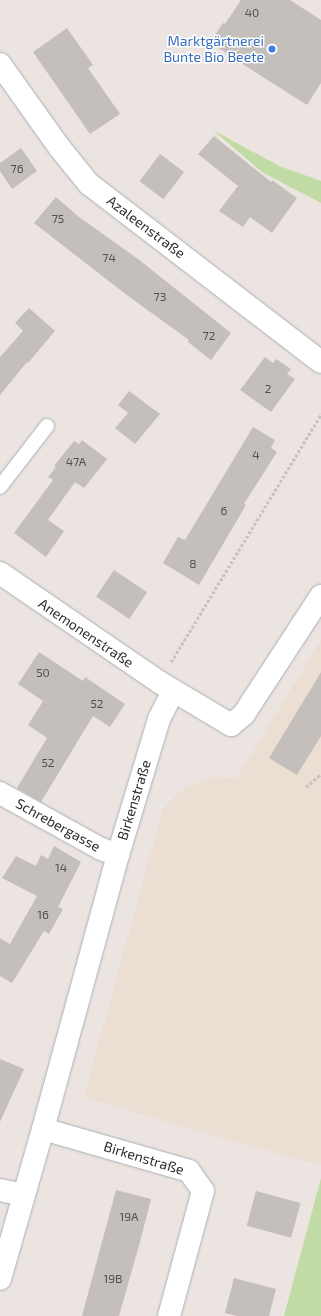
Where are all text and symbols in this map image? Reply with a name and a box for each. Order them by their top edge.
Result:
house number: 40 [245,6,259,20]
place label: Marktgärtnerei Bunte Bio Beete [163,33,264,66]
marker: Marktgärtnerei Bunte Bio Beete [267,44,277,54]
house number: 76 [10,162,24,176]
street label: Azaleenstraße [104,192,188,262]
house number: 75 [52,212,64,226]
house number: 74 [102,251,116,265]
house number: 73 [154,290,166,304]
house number: 72 [203,329,215,343]
house number: 2 [265,382,271,396]
house number: 4 [252,448,260,462]
house number: 47A [66,455,86,469]
house number: 6 [221,504,227,518]
house number: 8 [189,557,197,571]
street label: Anemonenstraße [35,595,137,671]
house number: 50 [36,666,50,680]
house number: 52 [90,697,104,711]
house number: 52 [41,756,55,770]
street label: Birkenstraße [114,758,154,842]
street label: Schrebergasse [13,795,103,855]
house number: 14 [55,861,67,875]
house number: 16 [37,908,49,922]
street label: Birkenstraße [102,1138,186,1178]
house number: 19A [119,1210,139,1224]
house number: 19B [103,1272,123,1286]

